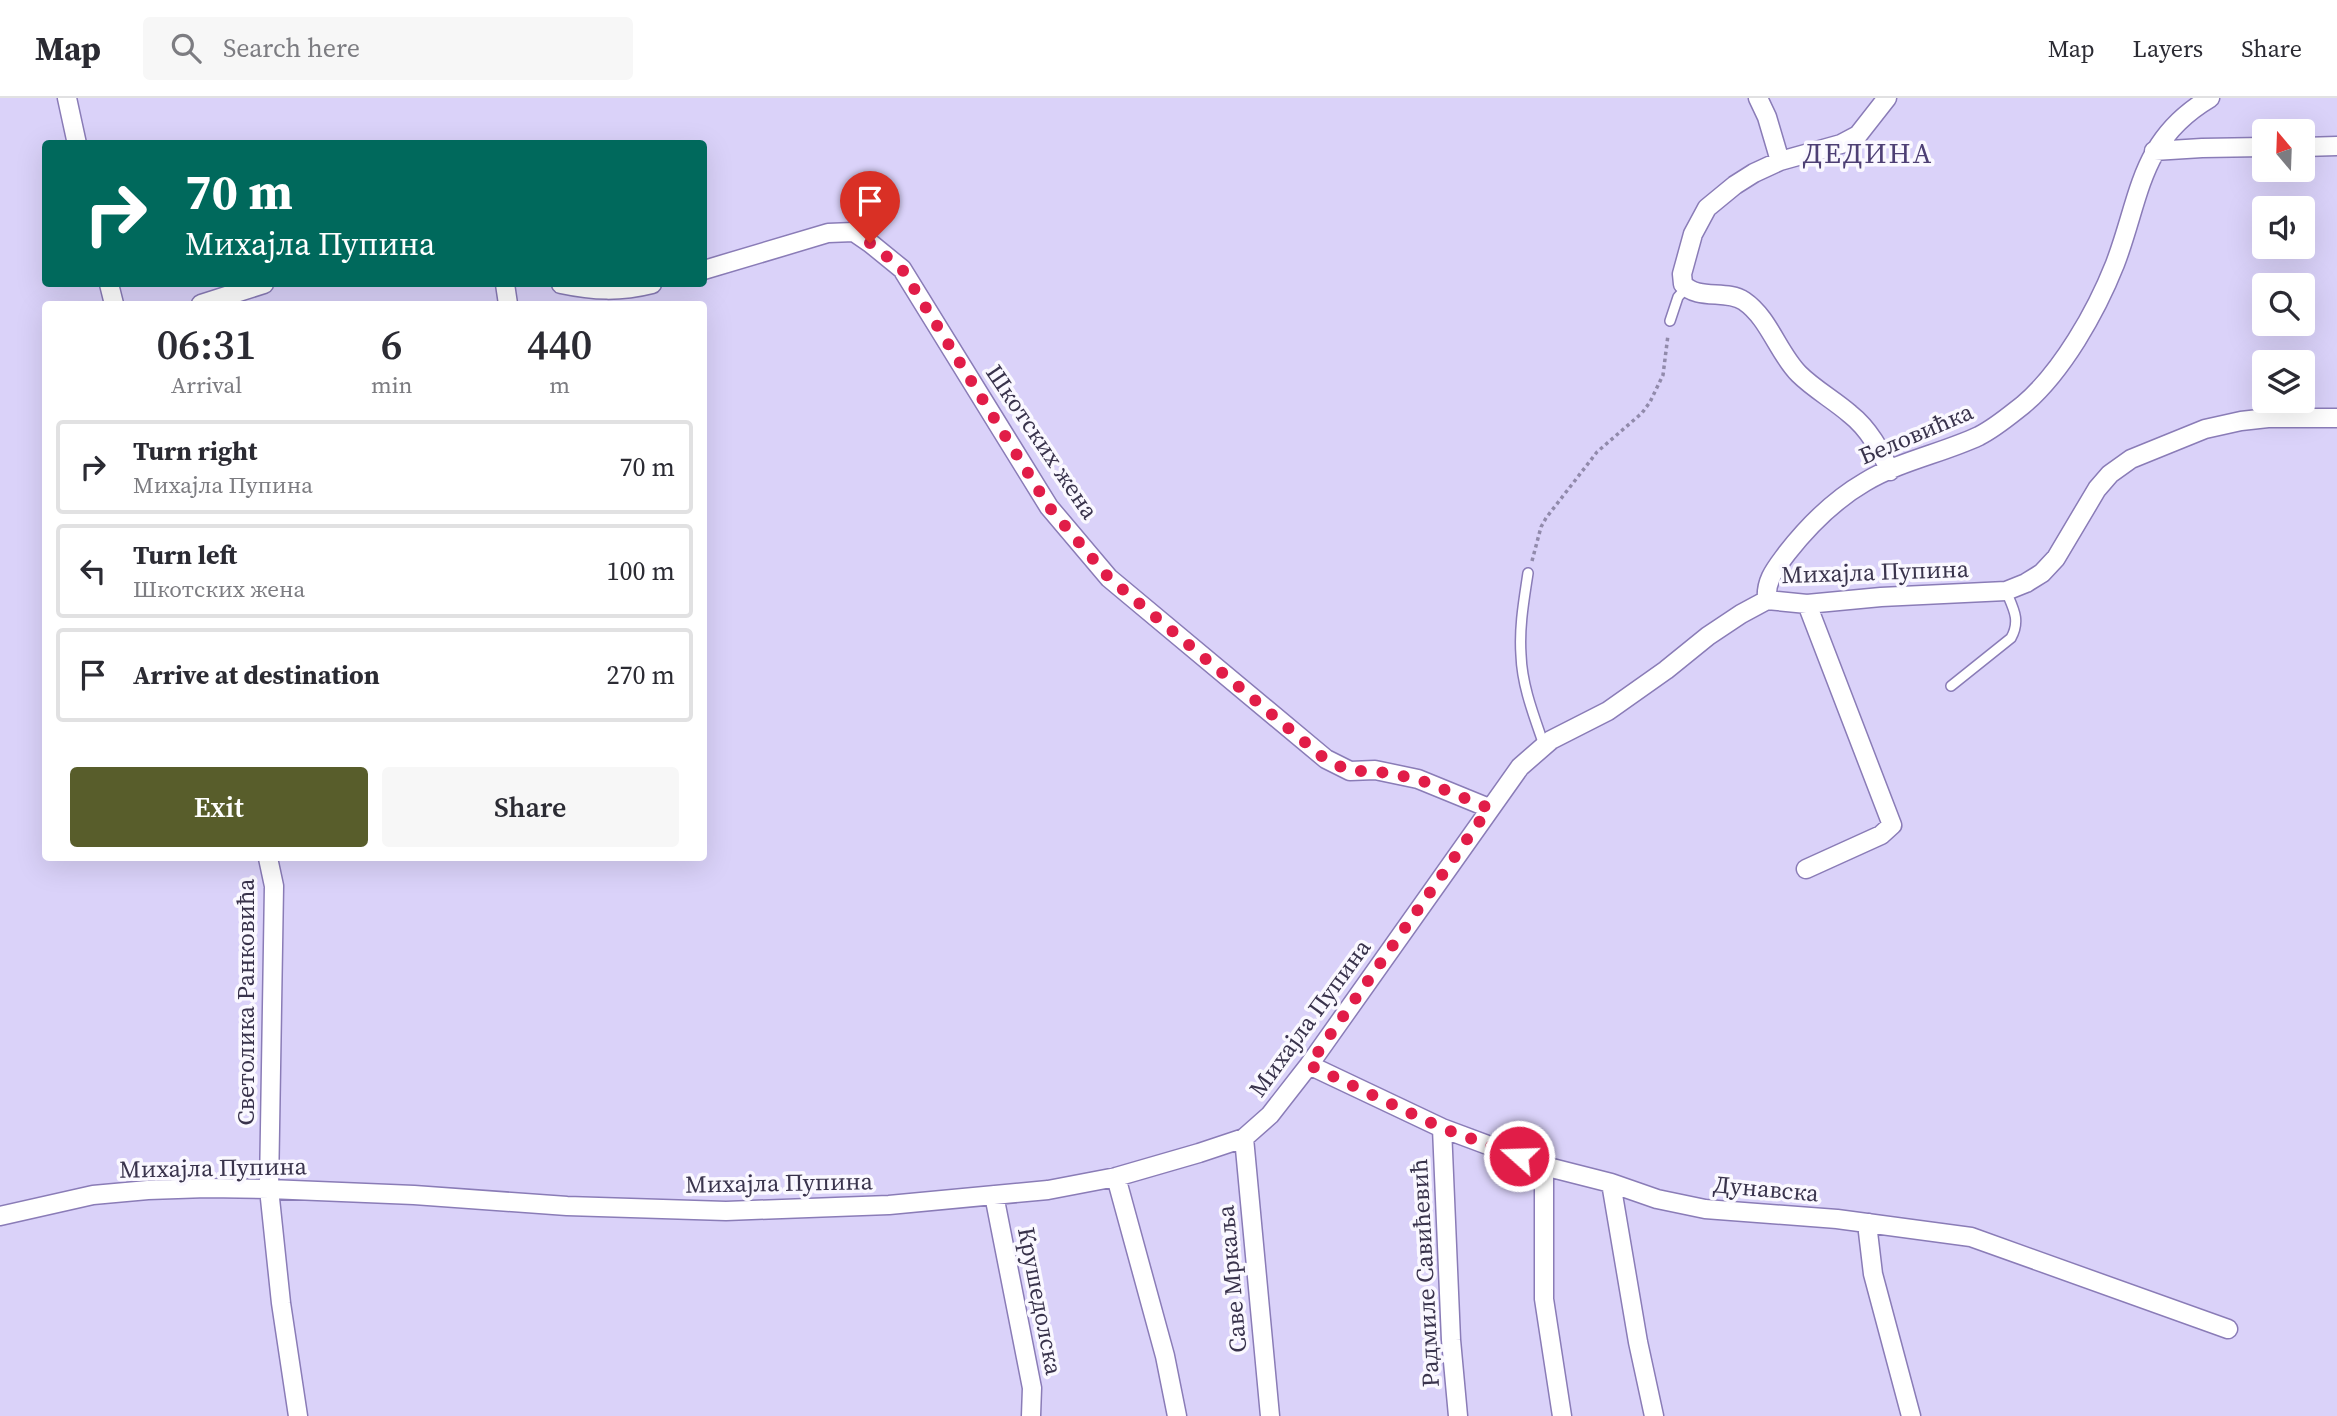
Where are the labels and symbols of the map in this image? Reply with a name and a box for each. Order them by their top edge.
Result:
north arrow [2252,119,2315,182]
district label: ДЕДИНА [1803,134,1933,172]
pin [840,171,900,243]
street label: Шкотских жена [978,358,1107,526]
street label: Беловићка [1854,394,1979,472]
street label: Михајла Пупина [1781,552,1970,591]
street label: Светолика Ранковића [229,878,262,1126]
street label: Михајла Пупина [1241,931,1379,1103]
position arrow [1482,1119,1556,1193]
street label: Михајла Пупина [119,1149,308,1186]
street label: Радмиле Савићевић [1402,1158,1447,1388]
street label: Михајла Пупина [685,1164,874,1201]
street label: Дунавска [1712,1167,1821,1210]
street label: Саве Мркаља [1209,1203,1254,1354]
street label: Крушедолска [1010,1224,1071,1378]

